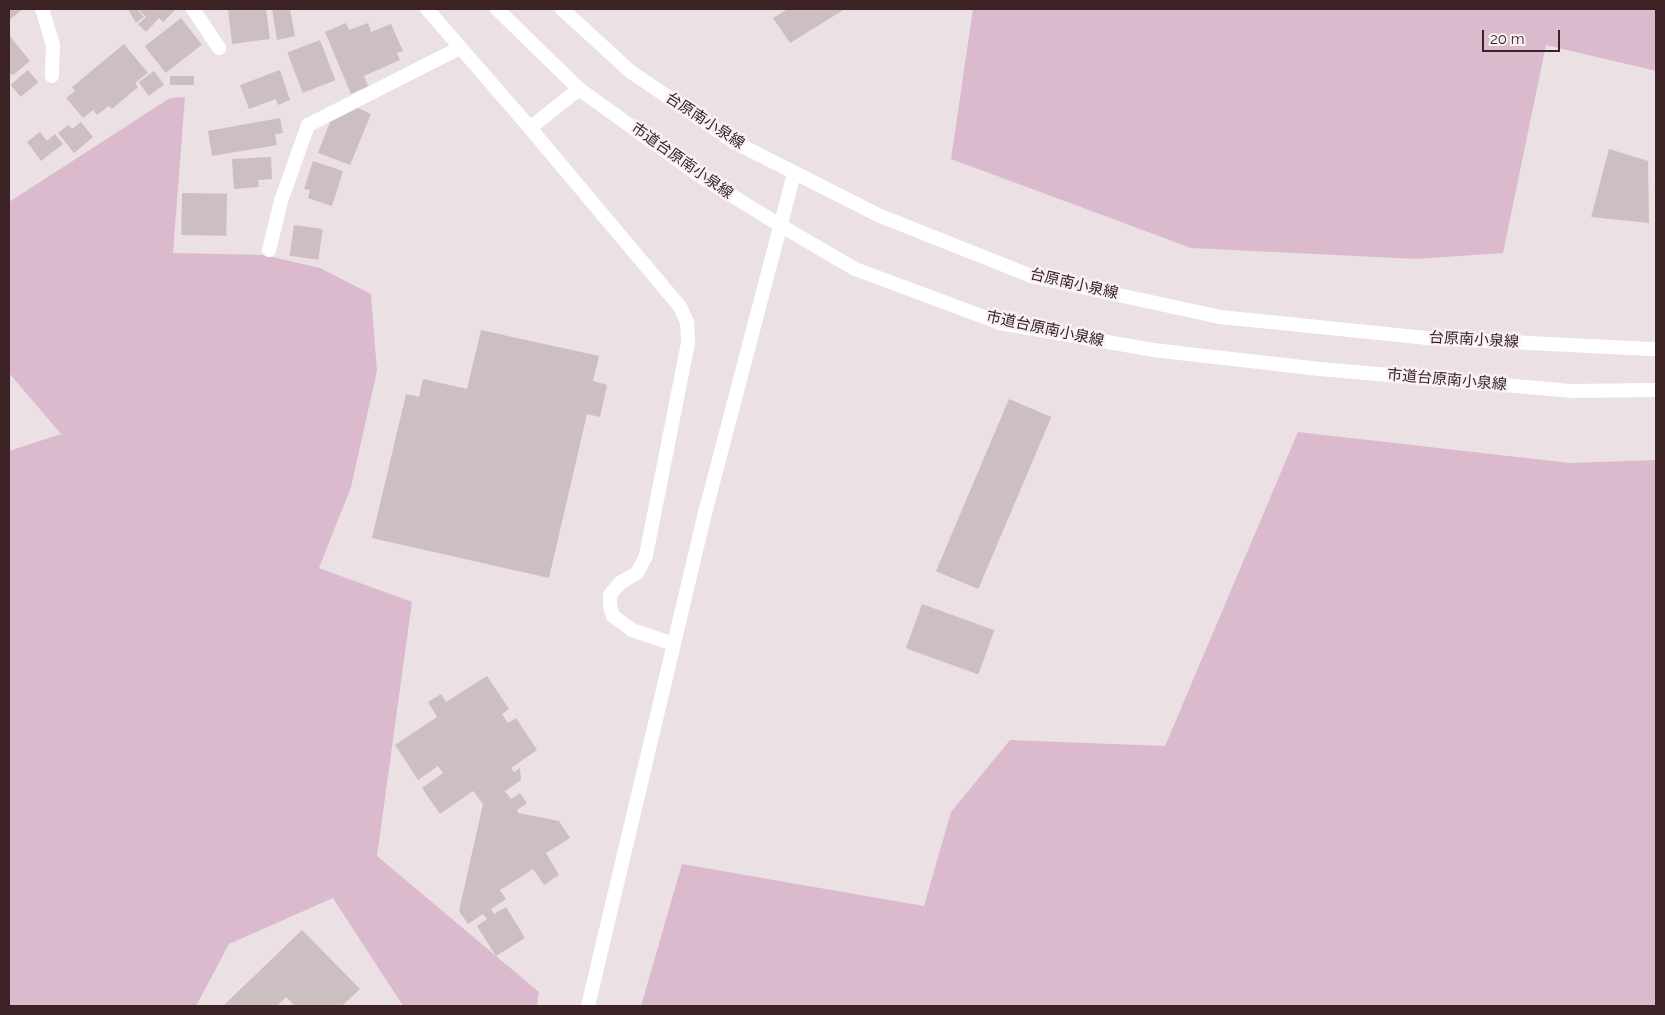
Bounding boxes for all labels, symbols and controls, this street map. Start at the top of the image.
scale bar [1485,20,1562,52]
text: 20 m [1490,30,1525,48]
street label: 台原南小泉線 [662,89,748,153]
street label: 市道台原南小泉線 [628,119,736,203]
street label: 台原南小泉線 [1028,265,1120,303]
street label: 市道台原南小泉線 [984,308,1106,350]
street label: 台原南小泉線 [1429,329,1519,351]
street label: 市道台原南小泉線 [1386,366,1508,394]

